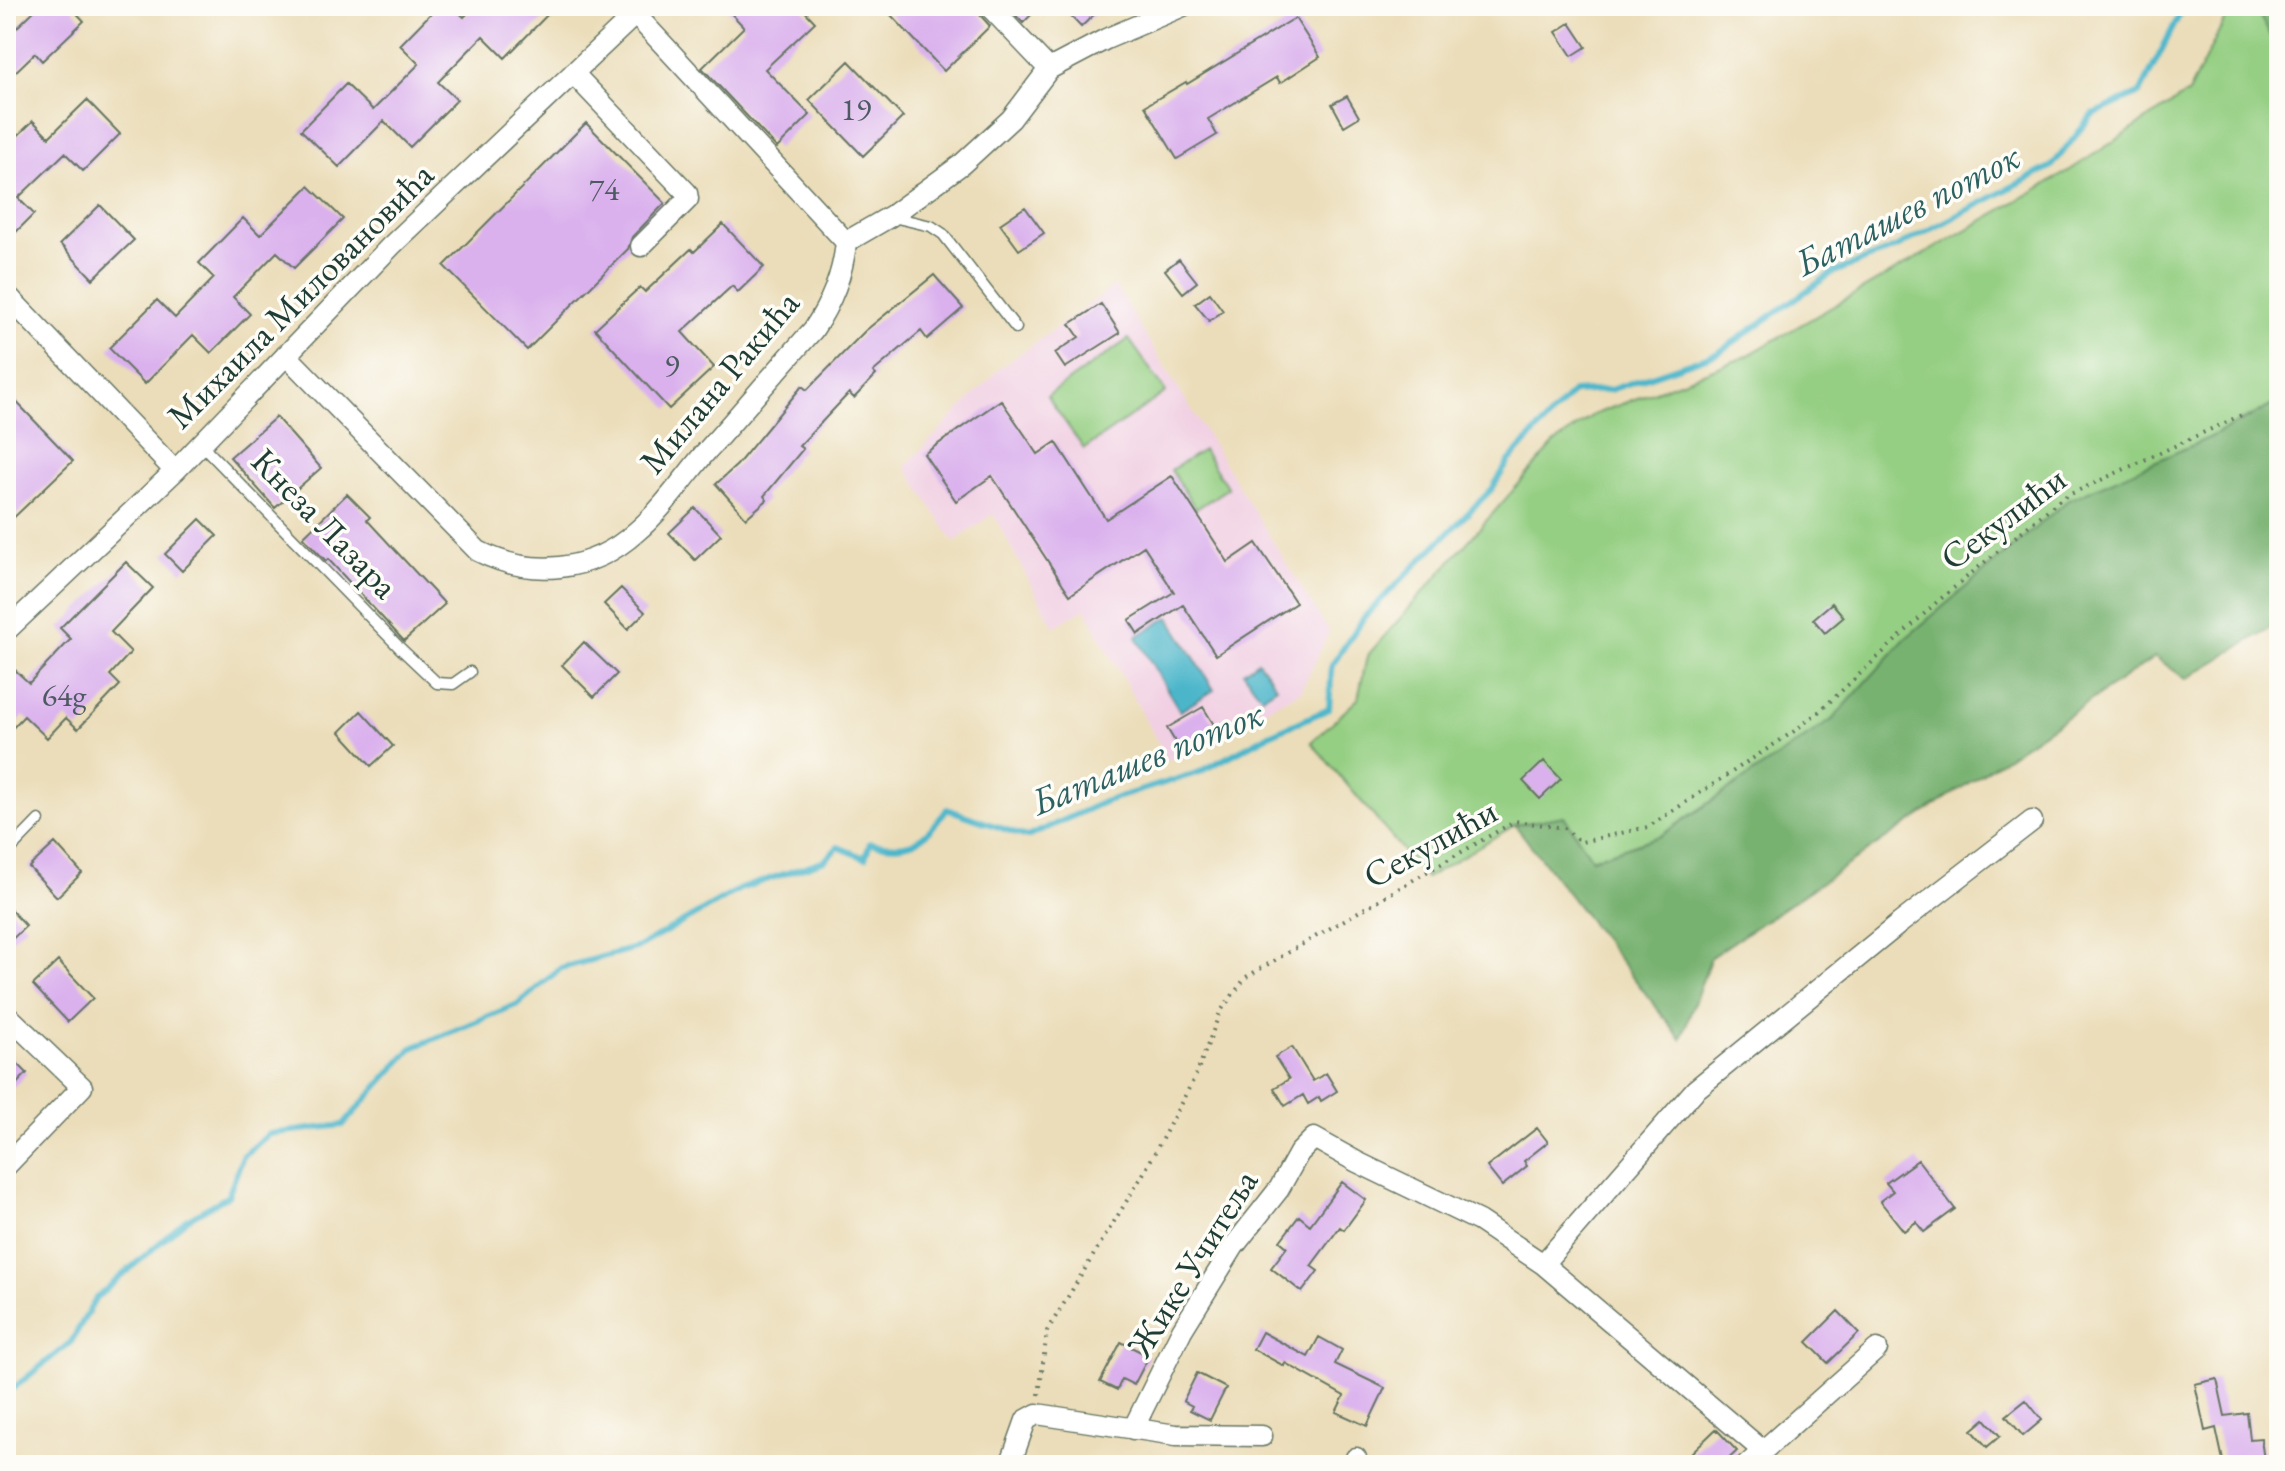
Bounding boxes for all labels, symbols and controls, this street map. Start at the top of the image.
house number: 19 [841,88,871,130]
water label: Баташев поток [1785,131,2029,287]
street label: Михаила Миловановића [157,151,444,438]
house number: 74 [589,168,620,210]
street label: Милана Ракића [629,280,810,483]
house number: 9 [664,344,680,386]
street label: Кнеза Лазара [241,438,409,609]
street label: Секулићи [1931,455,2075,581]
house number: 64g [42,674,87,716]
water label: Баташев поток [1023,688,1271,826]
street label: Секулићи [1355,787,1505,899]
street label: Жике Учитеља [1115,1160,1269,1366]

